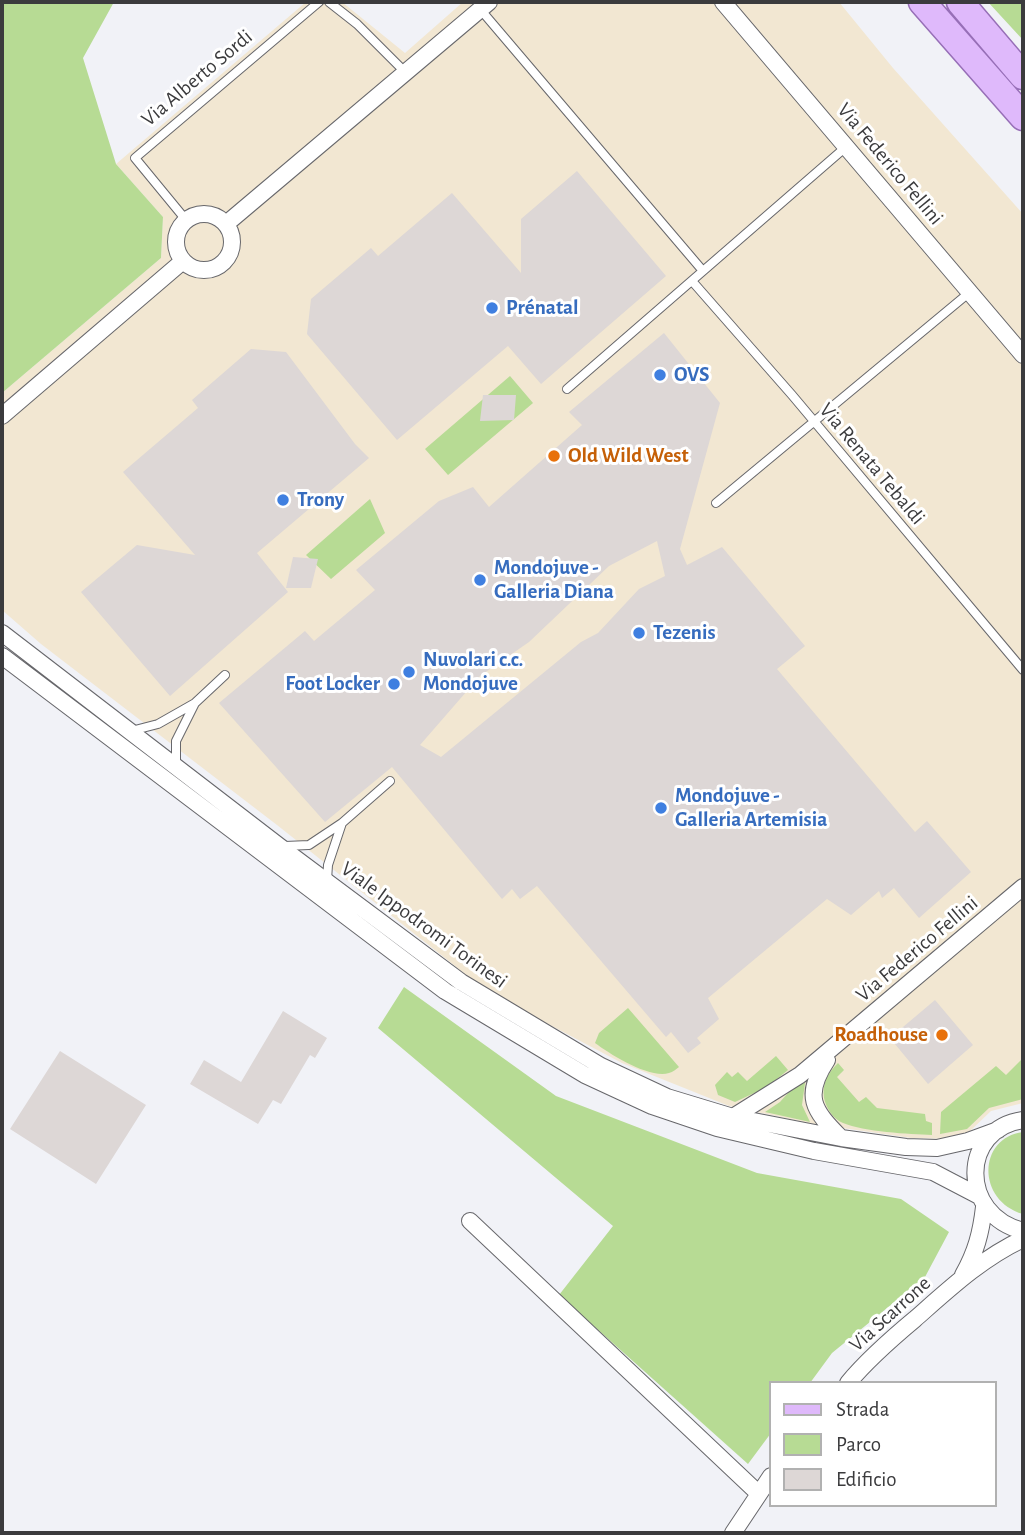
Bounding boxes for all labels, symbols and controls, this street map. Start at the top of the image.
street label: Via Alberto Sordi [136,24,258,132]
street label: Via Federico Fellini [832,98,948,230]
place label: Prénatal [506,295,579,321]
marker: Prénatal [484,300,500,316]
place label: OVS [674,362,710,388]
marker: OVS [652,367,668,383]
street label: Via Renata Tebaldi [814,398,930,530]
place label: Old Wild West [568,443,688,469]
marker: Old Wild West [546,448,562,464]
place label: Trony [297,487,344,513]
marker: Trony [275,492,291,508]
place label: Mondojuve - Galleria Diana [494,555,614,605]
marker: Mondojuve - Galleria Diana [472,572,488,588]
place label: Tezenis [653,620,715,646]
marker: Tezenis [631,625,647,641]
place label: Nuvolari c.c. Mondojuve [423,647,523,697]
marker: Nuvolari c.c. Mondojuve [401,664,417,680]
place label: Foot Locker [285,671,380,697]
marker: Foot Locker [386,676,402,692]
place label: Mondojuve - Galleria Artemisia [675,783,827,833]
marker: Mondojuve - Galleria Artemisia [653,800,669,816]
street label: Viale Ippodromi Torinesi [336,856,512,994]
street label: Via Federico Fellini [851,891,983,1007]
place label: Roadhouse [834,1022,928,1048]
marker: Roadhouse [934,1027,950,1043]
street label: Via Scarrone [844,1271,936,1357]
legend [769,1381,997,1507]
text: Strada [836,1399,889,1420]
text: Parco [836,1434,881,1455]
text: Edificio [836,1469,897,1490]

